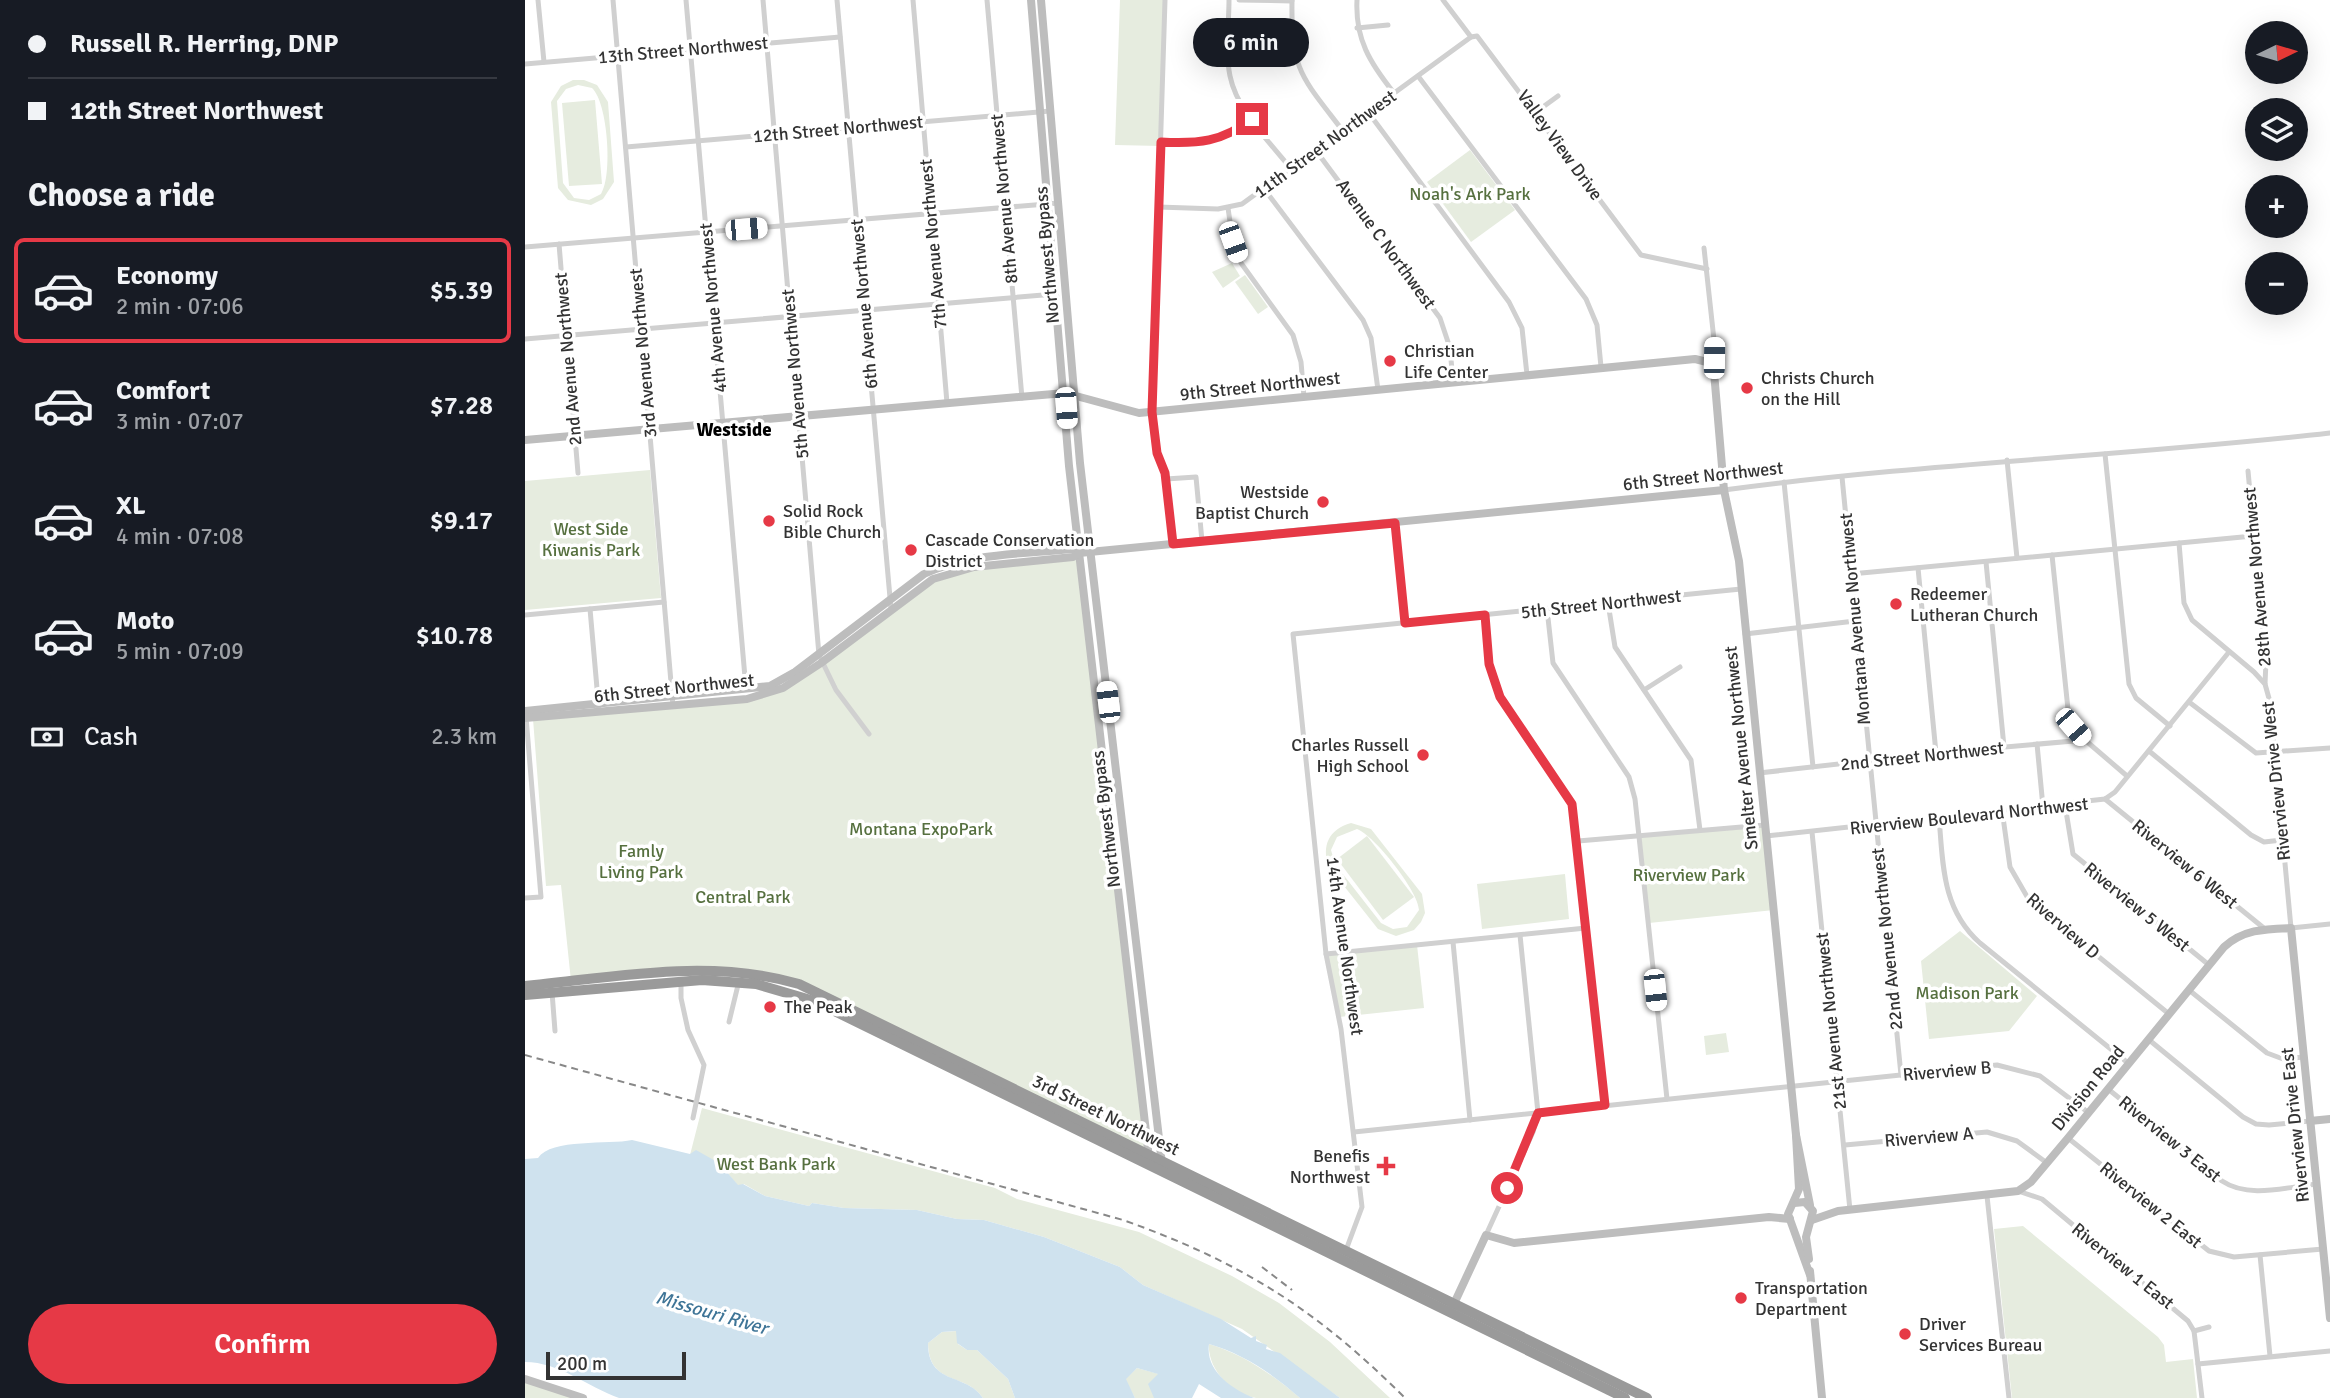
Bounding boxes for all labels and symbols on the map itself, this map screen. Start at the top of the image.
callout: 6 min [1194,18,1310,66]
north arrow [2245,21,2308,84]
street label: 13th Street Northwest [597,32,769,68]
street label: 11th Street Northwest [1249,85,1401,203]
street label: Valley View Drive [1512,85,1608,205]
route end [1236,103,1268,135]
street label: 12th Street Northwest [752,111,924,147]
street label: 8th Avenue Northwest [986,113,1022,285]
street label: 7th Avenue Northwest [915,158,951,330]
street label: Avenue C Northwest [1331,175,1441,313]
park label: Noah's Ark Park [1409,183,1531,205]
street label: Northwest Bypass [1030,185,1064,325]
car [725,217,768,241]
street label: 6th Avenue Northwest [846,218,882,390]
car [1216,219,1251,265]
street label: 4th Avenue Northwest [695,222,731,394]
street label: 3rd Avenue Northwest [625,267,661,439]
street label: 2nd Avenue Northwest [549,272,587,446]
street label: 5th Avenue Northwest [777,288,813,460]
car [1704,337,1725,379]
place label: Christian Life Center [1404,340,1488,383]
marker: Christian Life Center [1382,353,1398,369]
street label: 9th Street Northwest [1179,367,1341,405]
place label: Christs Church on the Hill [1761,367,1875,410]
marker: Christs Church on the Hill [1739,380,1755,396]
car [1055,386,1078,430]
district label: Westside [696,418,772,442]
street label: 6th Street Northwest [1622,457,1784,495]
place label: Westside Baptist Church [1195,481,1309,524]
street label: 28th Avenue Northwest [2238,486,2276,668]
marker: Westside Baptist Church [1315,494,1331,510]
place label: Solid Rock Bible Church [783,500,881,543]
street label: Montana Avenue Northwest [1835,512,1875,726]
marker: Solid Rock Bible Church [761,513,777,529]
park label: West Side Kiwanis Park [542,518,640,561]
place label: Cascade Conservation District [925,529,1094,572]
marker: Cascade Conservation District [903,542,919,558]
place label: Redeemer Lutheran Church [1910,583,2038,626]
street label: 5th Street Northwest [1520,585,1682,623]
marker: Redeemer Lutheran Church [1888,596,1904,612]
street label: Smelter Avenue Northwest [1719,645,1763,851]
street label: 6th Street Northwest [593,669,755,707]
car [1096,680,1121,724]
street label: Riverview Drive West [2257,700,2295,862]
car [2052,704,2095,750]
place label: Charles Russell High School [1291,734,1409,777]
street label: 2nd Street Northwest [1839,736,2005,776]
marker: Charles Russell High School [1415,747,1431,763]
street label: Northwest Bypass [1087,749,1125,889]
street label: Riverview Boulevard Northwest [1849,793,2089,839]
street label: Riverview 6 West [2128,815,2242,913]
park label: Montana ExpoPark [849,818,993,840]
park label: Famly Living Park [599,840,683,883]
street label: 22nd Avenue Northwest [1866,847,1908,1031]
street label: 14th Avenue Northwest [1322,855,1368,1037]
street label: Riverview 5 West [2080,858,2194,956]
park label: Riverview Park [1633,864,1745,886]
park label: Central Park [695,886,791,908]
street label: Riverview D [2022,888,2104,964]
street label: 21st Avenue Northwest [1811,931,1851,1111]
car [1643,968,1668,1012]
park label: Madison Park [1915,982,2019,1004]
place label: The Peak [784,996,853,1018]
marker: The Peak [762,999,778,1015]
street label: Division Road [2047,1041,2129,1135]
street label: Riverview Drive East [2276,1046,2314,1204]
street label: Riverview B [1902,1056,1992,1086]
street label: 3rd Street Northwest [1029,1070,1183,1160]
street label: Riverview 3 East [2114,1091,2226,1187]
street label: Riverview A [1884,1122,1974,1152]
place label: Benefis Northwest [1290,1145,1370,1188]
park label: West Bank Park [716,1153,836,1175]
marker: Benefis Northwest [1376,1156,1396,1176]
street label: Riverview 2 East [2095,1157,2207,1253]
route start [1491,1172,1523,1204]
street label: Riverview 1 East [2067,1218,2179,1314]
place label: Transportation Department [1755,1277,1868,1320]
water label: Missouri River [653,1286,773,1341]
marker: Transportation Department [1733,1290,1749,1306]
place label: Driver Services Bureau [1919,1313,2042,1356]
marker: Driver Services Bureau [1897,1326,1913,1342]
scale bar [546,1349,686,1381]

